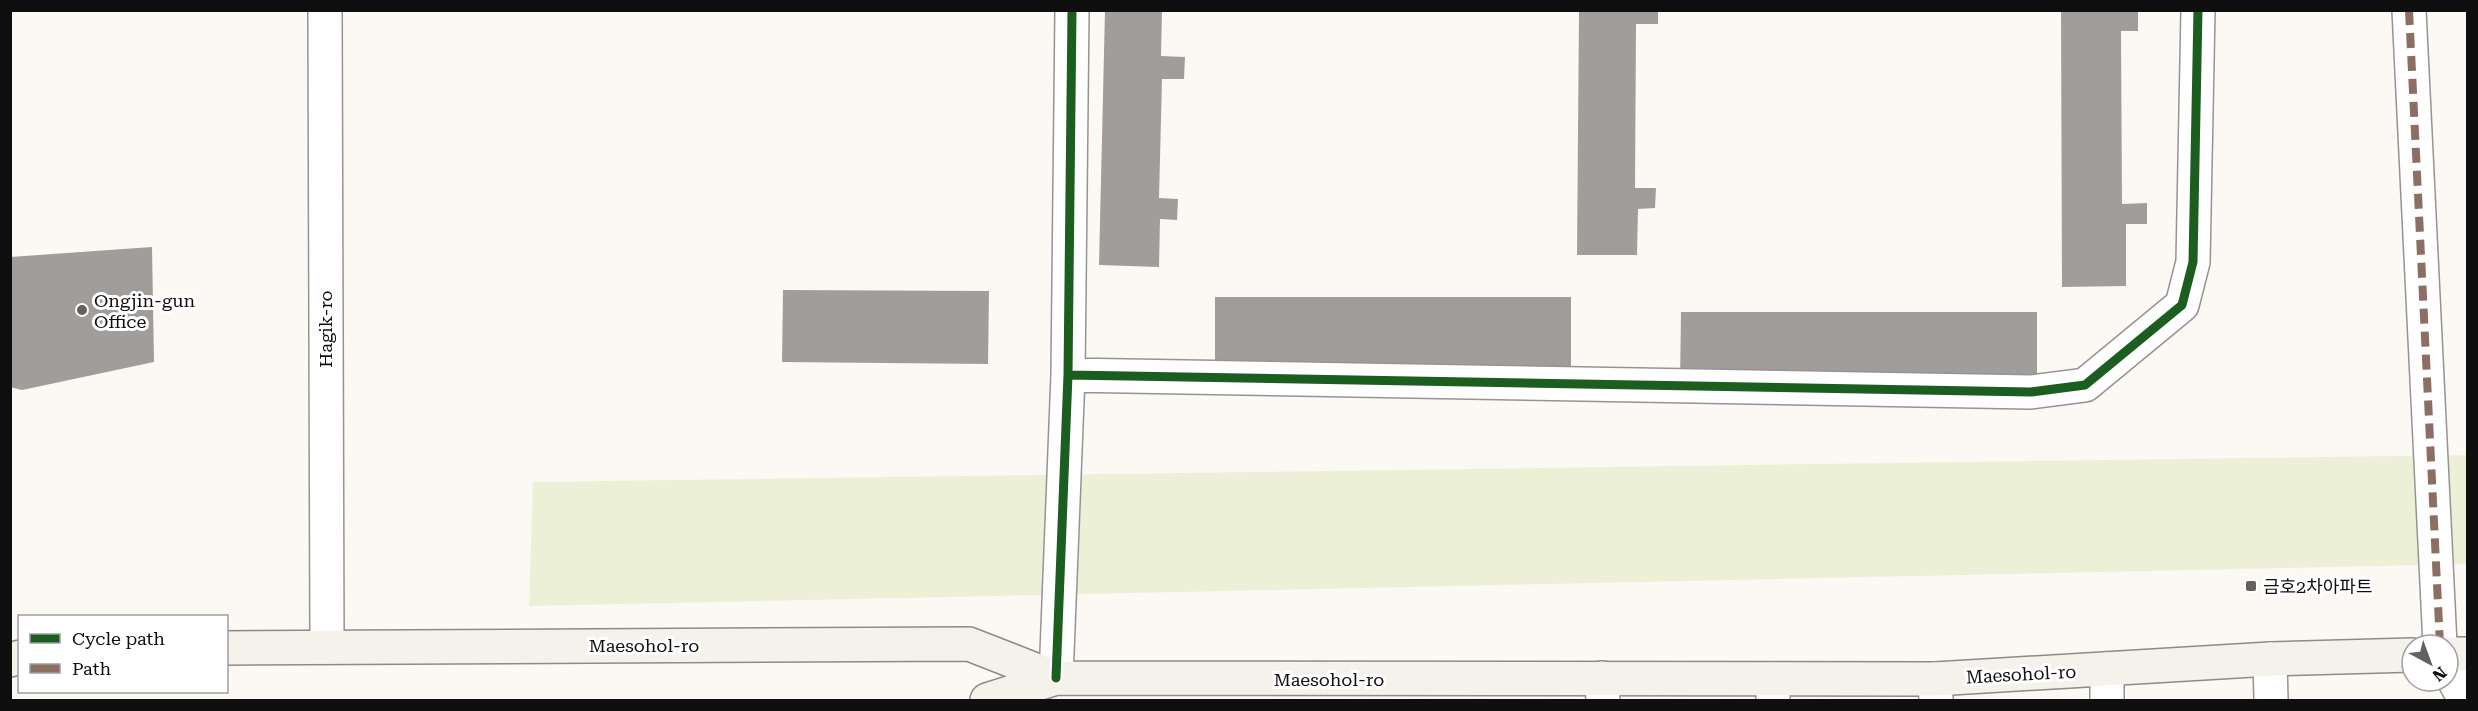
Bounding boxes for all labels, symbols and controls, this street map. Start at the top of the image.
place label: Ongjin-gun Office [94,290,195,332]
street label: Hagik-ro [315,290,336,368]
marker: Ongjin-gun Office [75,303,89,317]
place label: 금호2차아파트 [2263,576,2372,597]
marker: 금호2차아파트 [2244,579,2258,593]
legend [18,615,228,693]
text: Cycle path [72,628,165,649]
north arrow [2400,633,2460,693]
street label: Maesohol-ro [589,635,699,656]
text: Path [72,658,111,679]
street label: Maesohol-ro [1965,661,2077,687]
text: N [2429,663,2450,685]
street label: Maesohol-ro [1274,669,1384,690]

